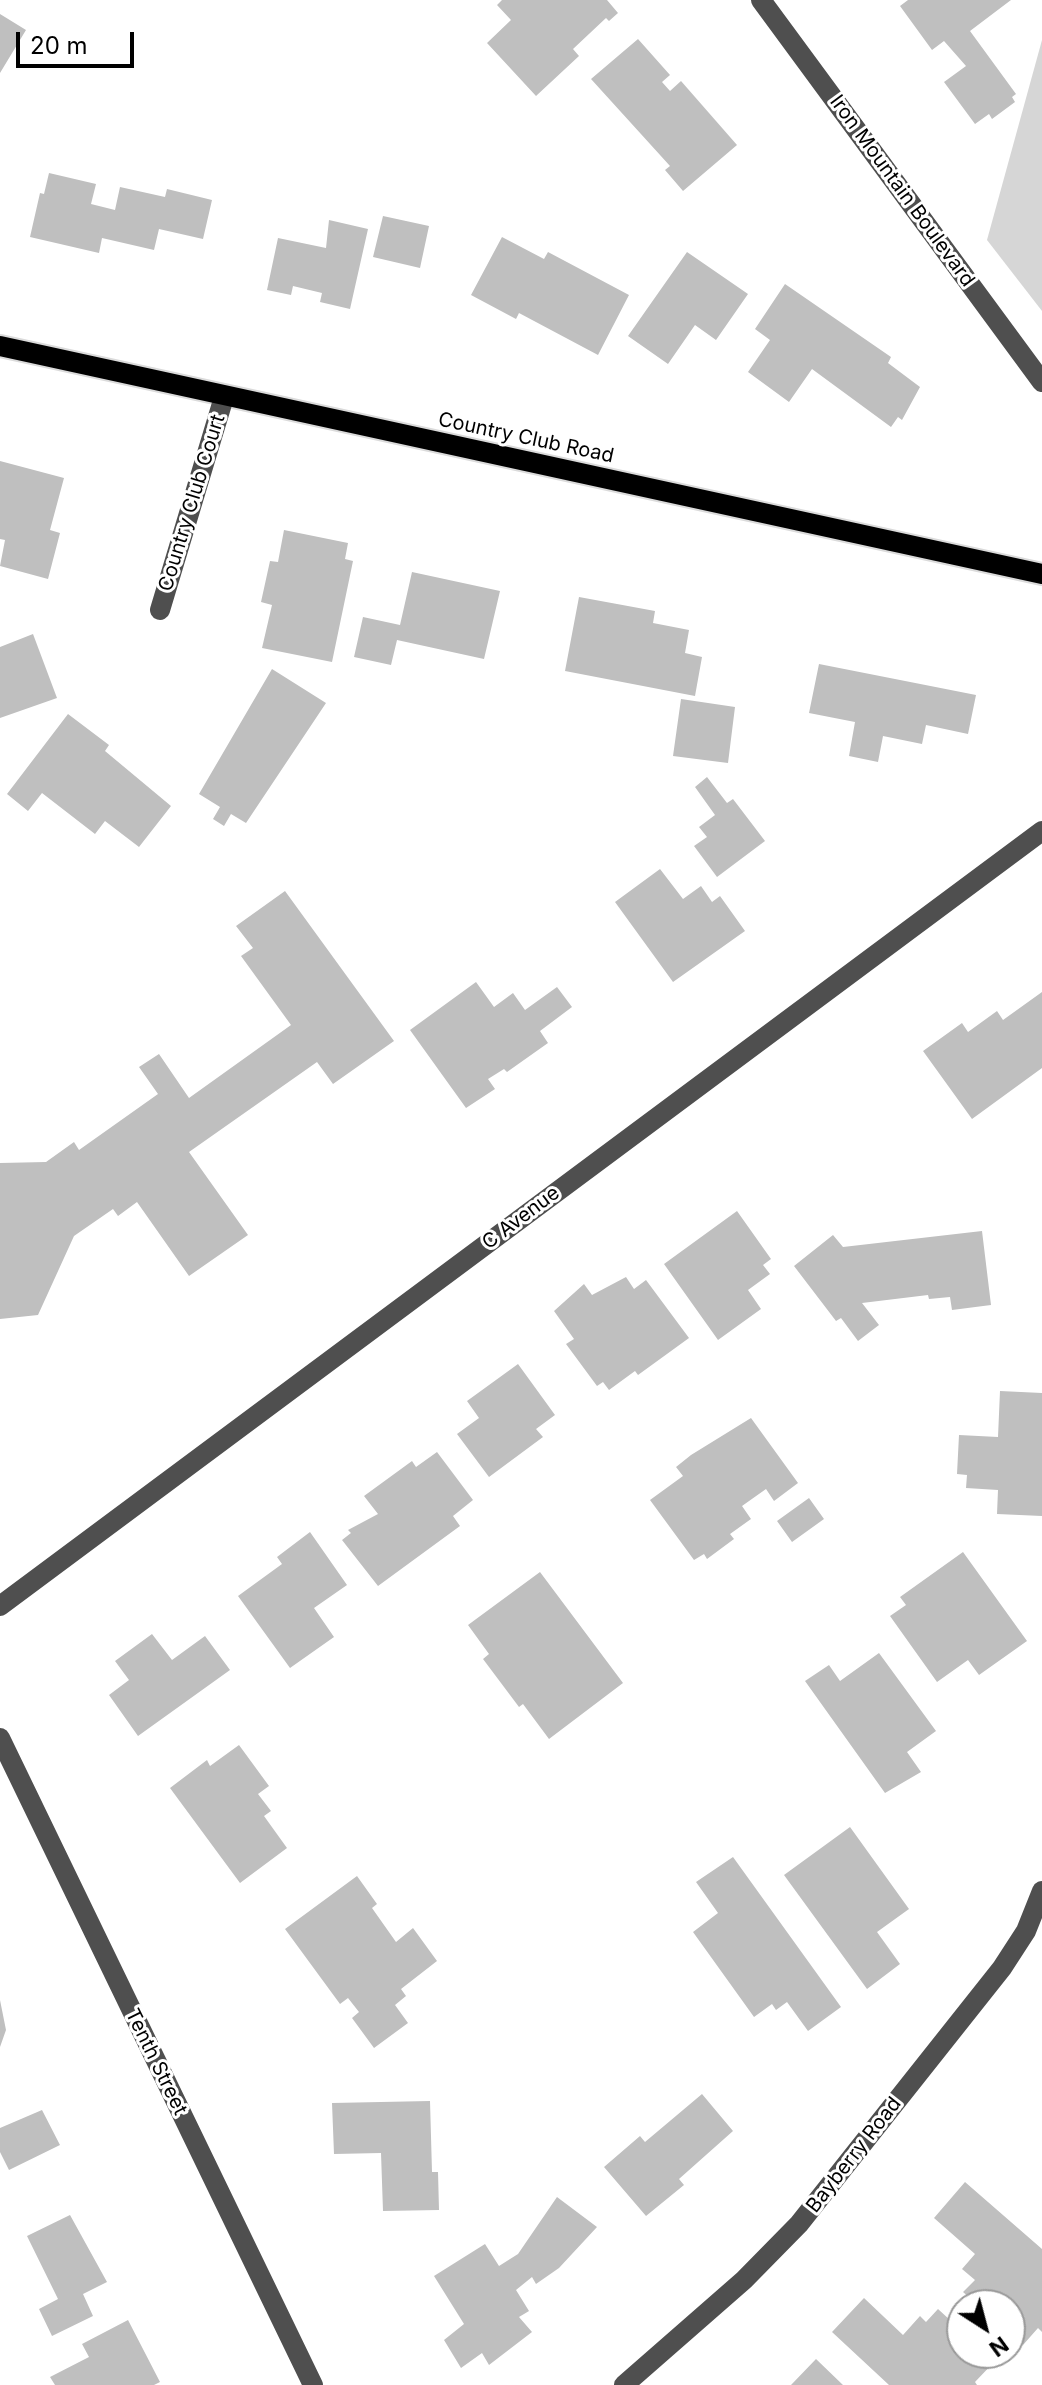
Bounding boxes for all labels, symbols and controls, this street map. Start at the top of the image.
scale bar [20,16,138,66]
text: 20 m [30,31,88,60]
street label: Iron Mountain Boulevard [824,91,980,291]
street label: Country Club Road [436,408,616,468]
street label: Country Club Court [154,412,230,594]
street label: C Avenue [478,1181,564,1255]
street label: Tenth Street [120,2005,192,2119]
street label: Bayberry Road [801,2092,907,2218]
north arrow [946,2289,1026,2369]
text: N [985,2331,1013,2362]

